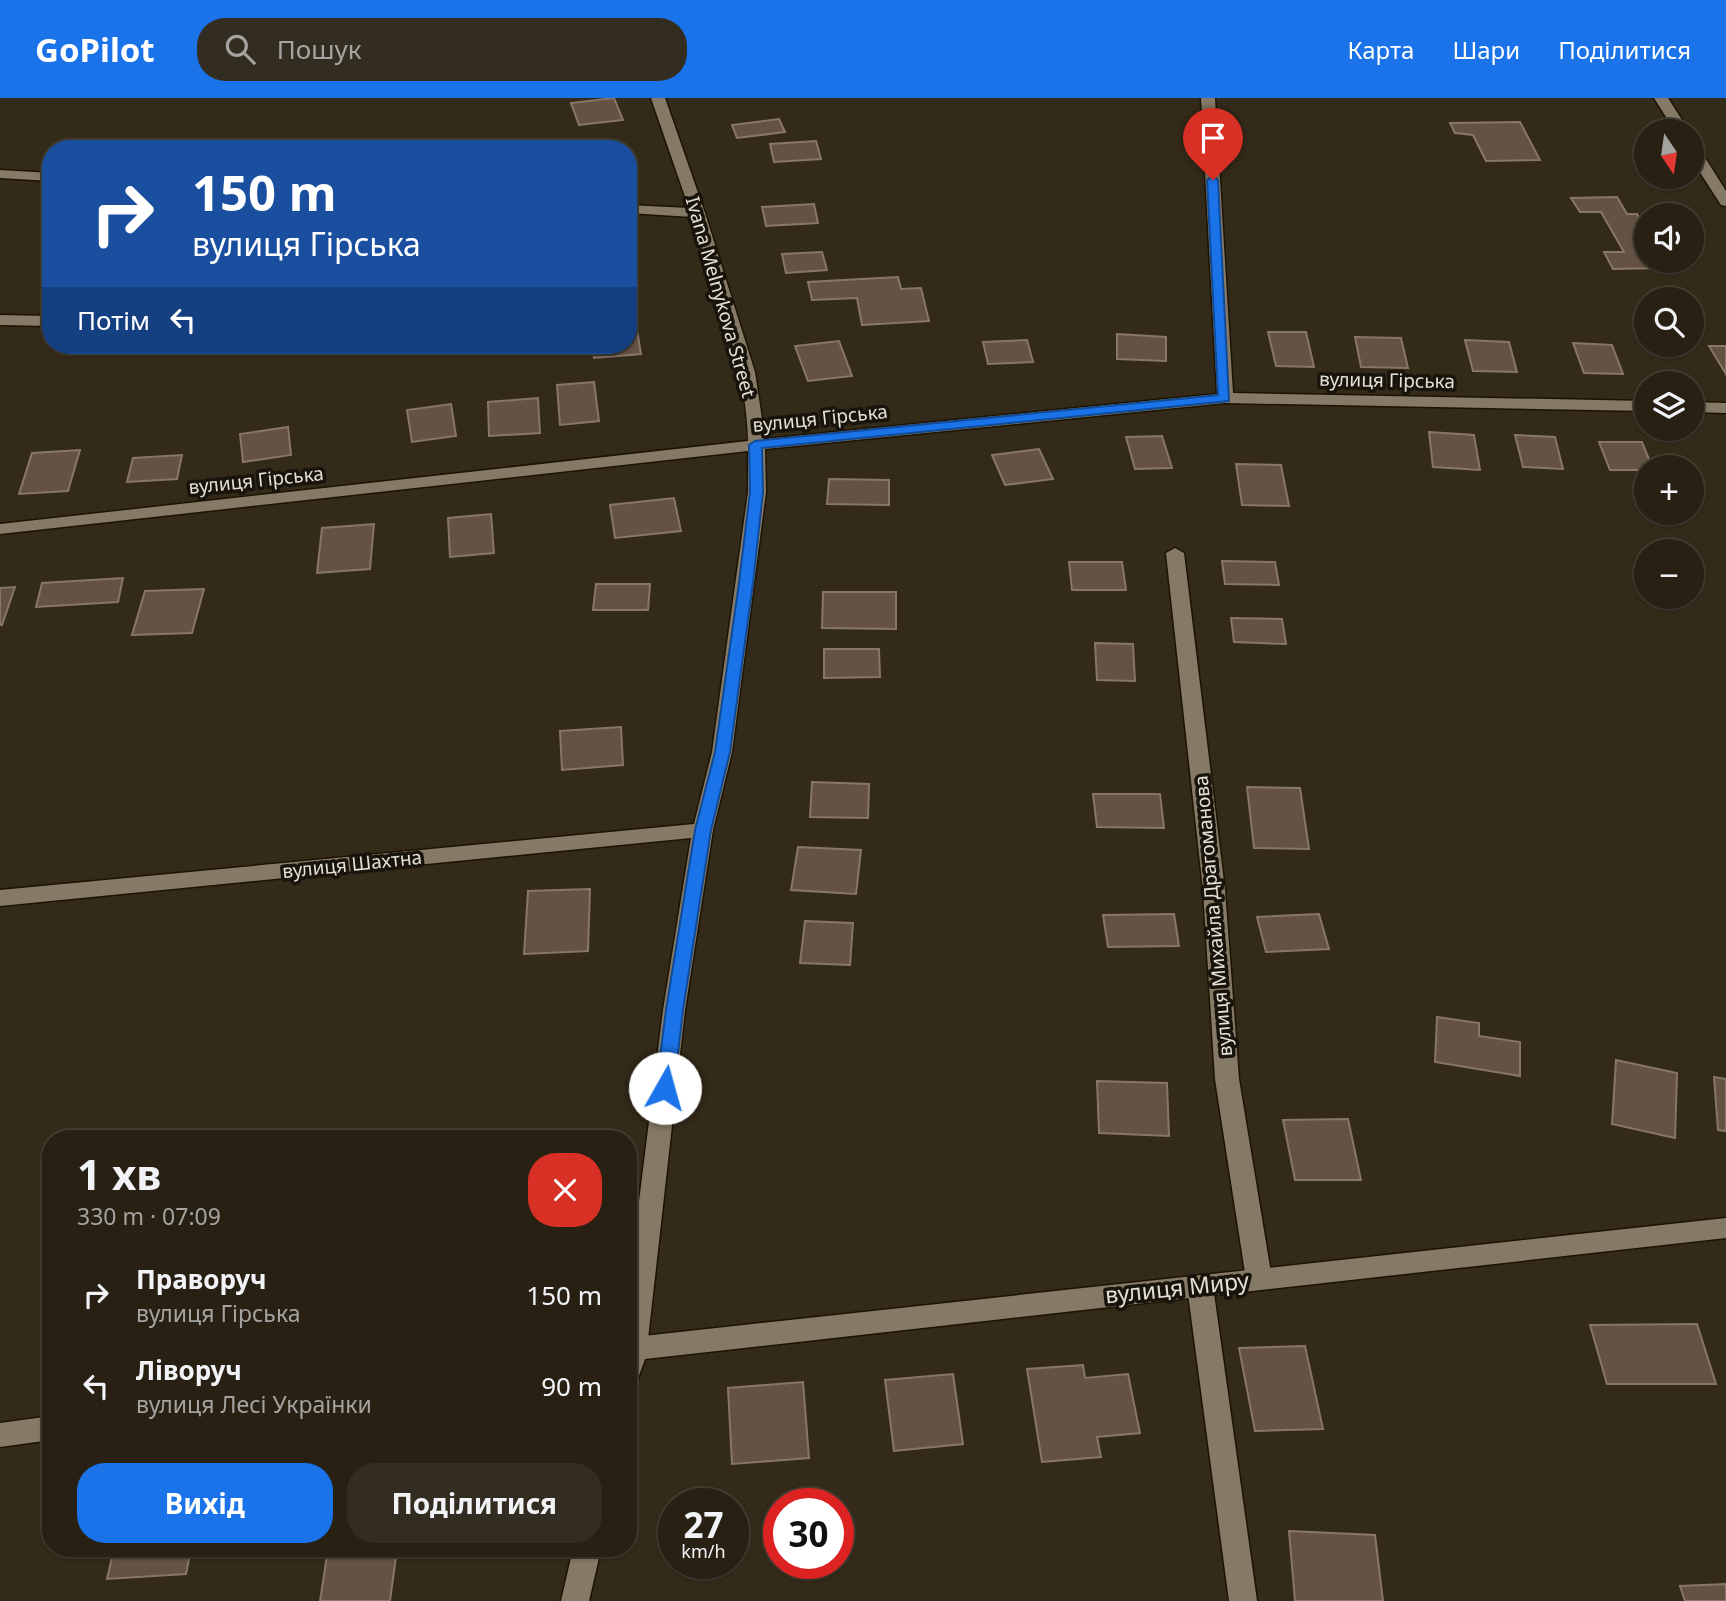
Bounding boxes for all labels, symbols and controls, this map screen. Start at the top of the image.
search box [197,18,687,81]
text: GoPilot [35,27,155,72]
icon: search [221,30,259,68]
text: Пошук [277,31,361,67]
text: Карта [1347,33,1414,66]
text: Шари [1452,33,1520,66]
text: Поділитися [1558,33,1691,66]
pin [1183,108,1243,180]
icon: arrive [1194,119,1232,157]
north arrow [1634,119,1704,189]
map controls [1634,119,1704,609]
text: 150 m [192,159,337,225]
icon: right [77,168,168,259]
street label: Ivana Melnykova Street [680,193,762,401]
button: sound [1634,203,1704,273]
text: вулиця Гірська [192,222,421,265]
button: search [1634,287,1704,357]
icon: left [164,301,202,339]
text: Потім [77,302,150,338]
street label: вулиця Гірська [1319,366,1455,394]
button: layers [1634,371,1704,441]
street label: вулиця Гірська [751,398,889,438]
button: + [1634,455,1704,525]
street label: вулиця Гірська [187,460,325,500]
button: − [1634,539,1704,609]
street label: вулиця Михайла Драгоманова [1188,774,1238,1058]
street label: вулиця Шахтна [281,844,423,884]
position arrow [628,1051,702,1125]
text: 1 хв [77,1145,161,1202]
button: close [528,1153,602,1227]
text: 330 m · 07:09 [77,1200,221,1232]
text: Праворуч [136,1261,267,1297]
street label: вулиця Миру [1103,1264,1251,1310]
icon: right [77,1276,115,1314]
text: 150 m [526,1277,602,1313]
text: вулиця Гірська [136,1297,300,1329]
text: Ліворуч [136,1352,242,1388]
icon: left [77,1367,115,1405]
text: 90 m [541,1368,602,1404]
text: вулиця Лесі Українки [136,1388,372,1420]
button: Вихід [77,1463,333,1543]
button: Поділитися [347,1463,602,1543]
speed limit sign: 30 [763,1488,854,1579]
text: 27 [683,1501,724,1548]
text: km/h [681,1539,726,1563]

